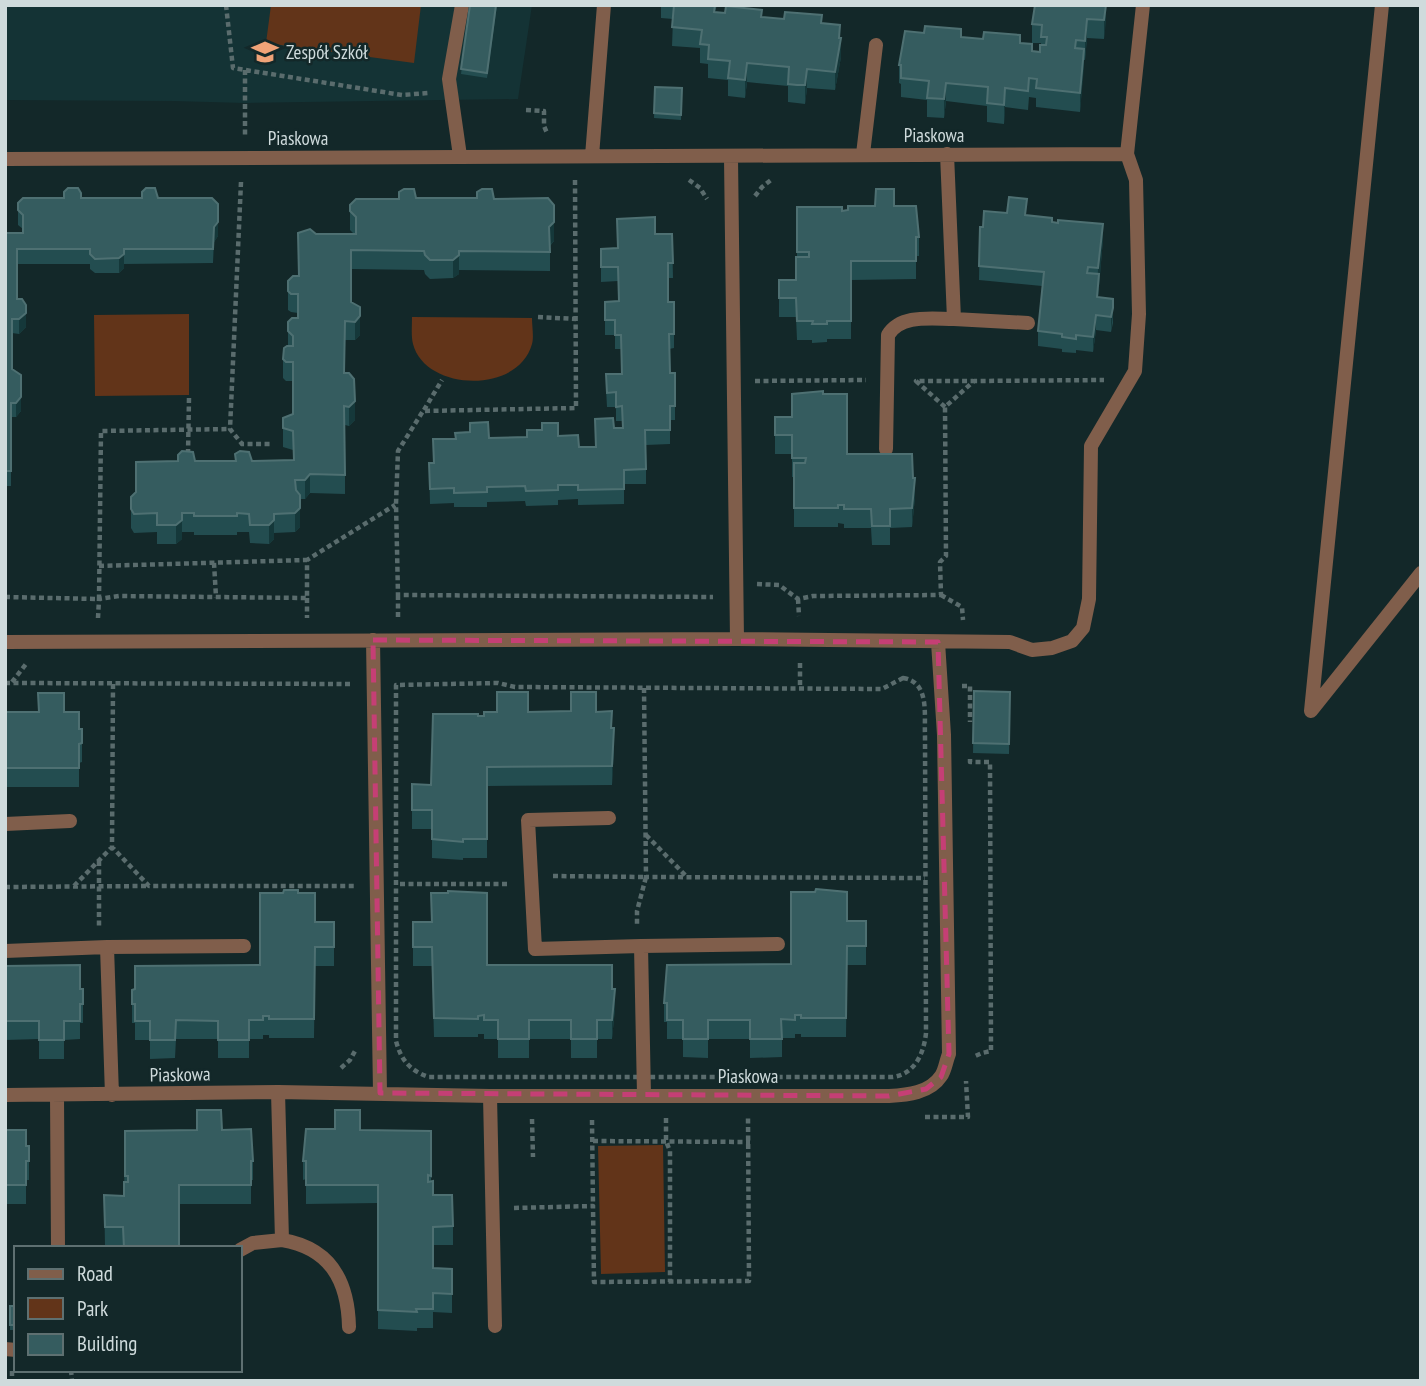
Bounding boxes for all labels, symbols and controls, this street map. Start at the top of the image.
school or university icon: Zespół Szkół [250,37,280,67]
place label: Zespół Szkół [286,40,368,64]
street label: Piaskowa [904,123,964,147]
street label: Piaskowa [268,126,328,150]
street label: Piaskowa [149,1061,211,1087]
street label: Piaskowa [718,1064,778,1088]
legend [14,1246,242,1372]
text: Road [77,1260,113,1287]
text: Park [77,1295,108,1322]
text: Building [77,1330,137,1357]

